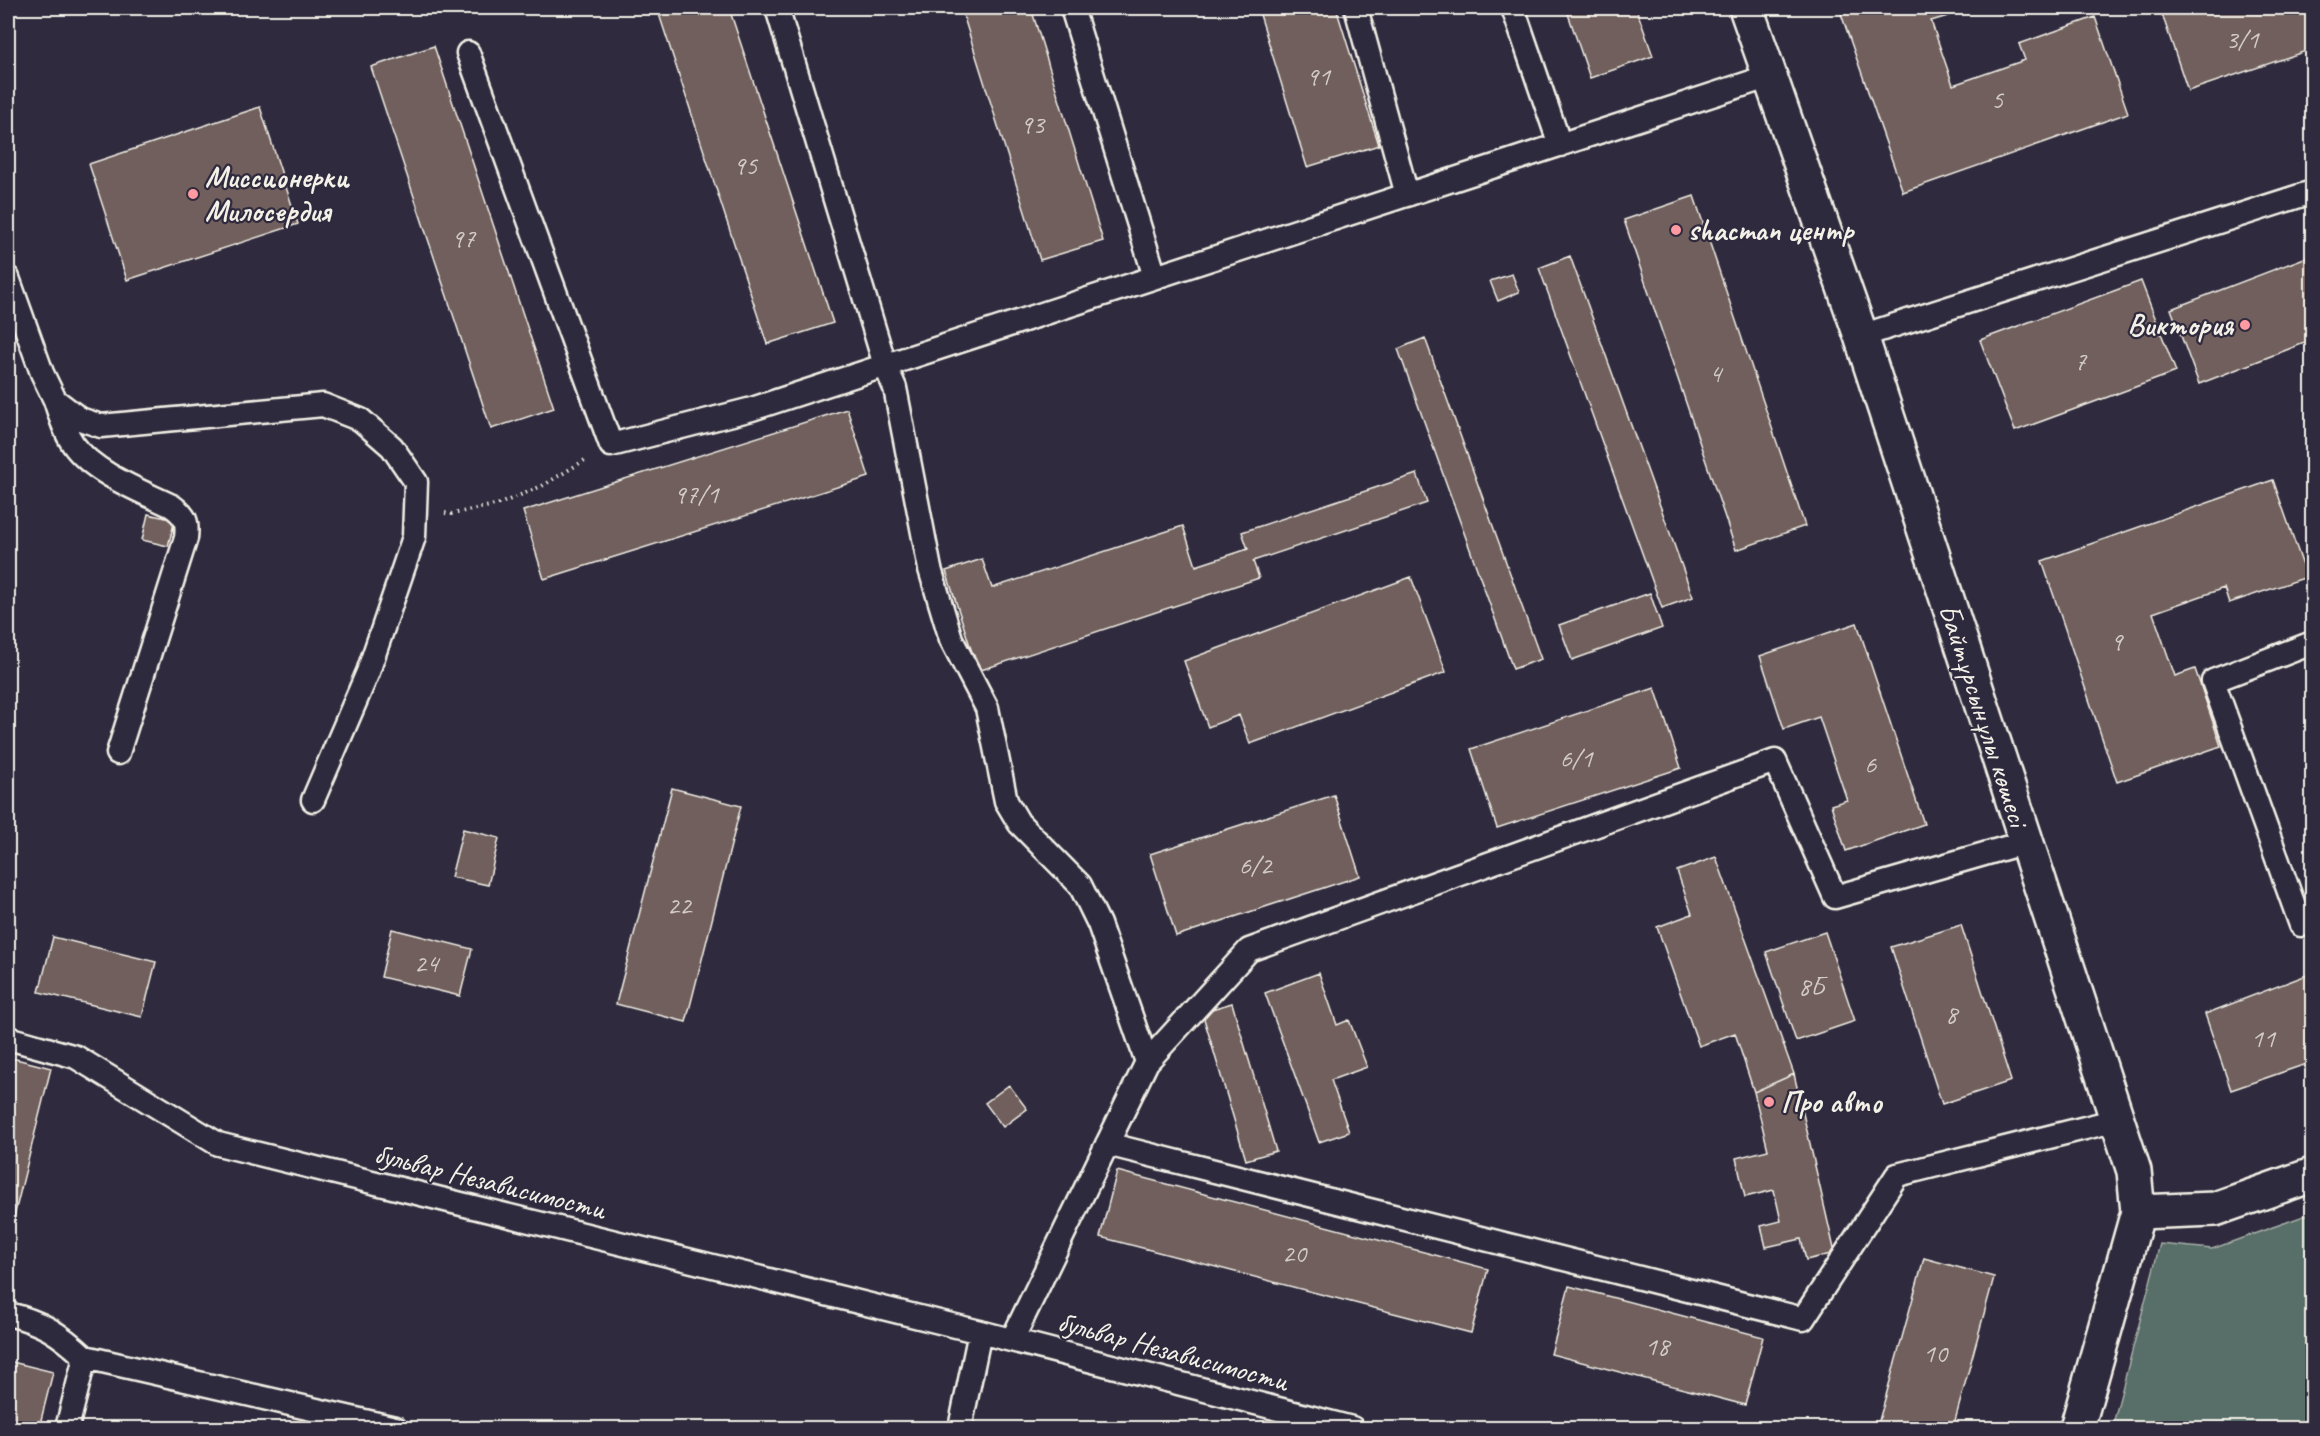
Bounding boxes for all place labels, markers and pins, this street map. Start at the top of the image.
place label: Миссионерки Милосердия [205,158,350,230]
marker: Миссионерки Милосердия [186,187,200,201]
place label: shacman центр [1688,211,1856,249]
marker: shacman центр [1669,223,1683,237]
place label: Виктория [2128,306,2235,344]
marker: Виктория [2238,318,2252,332]
place label: Про авто [1781,1083,1884,1121]
marker: Про авто [1762,1095,1776,1109]

